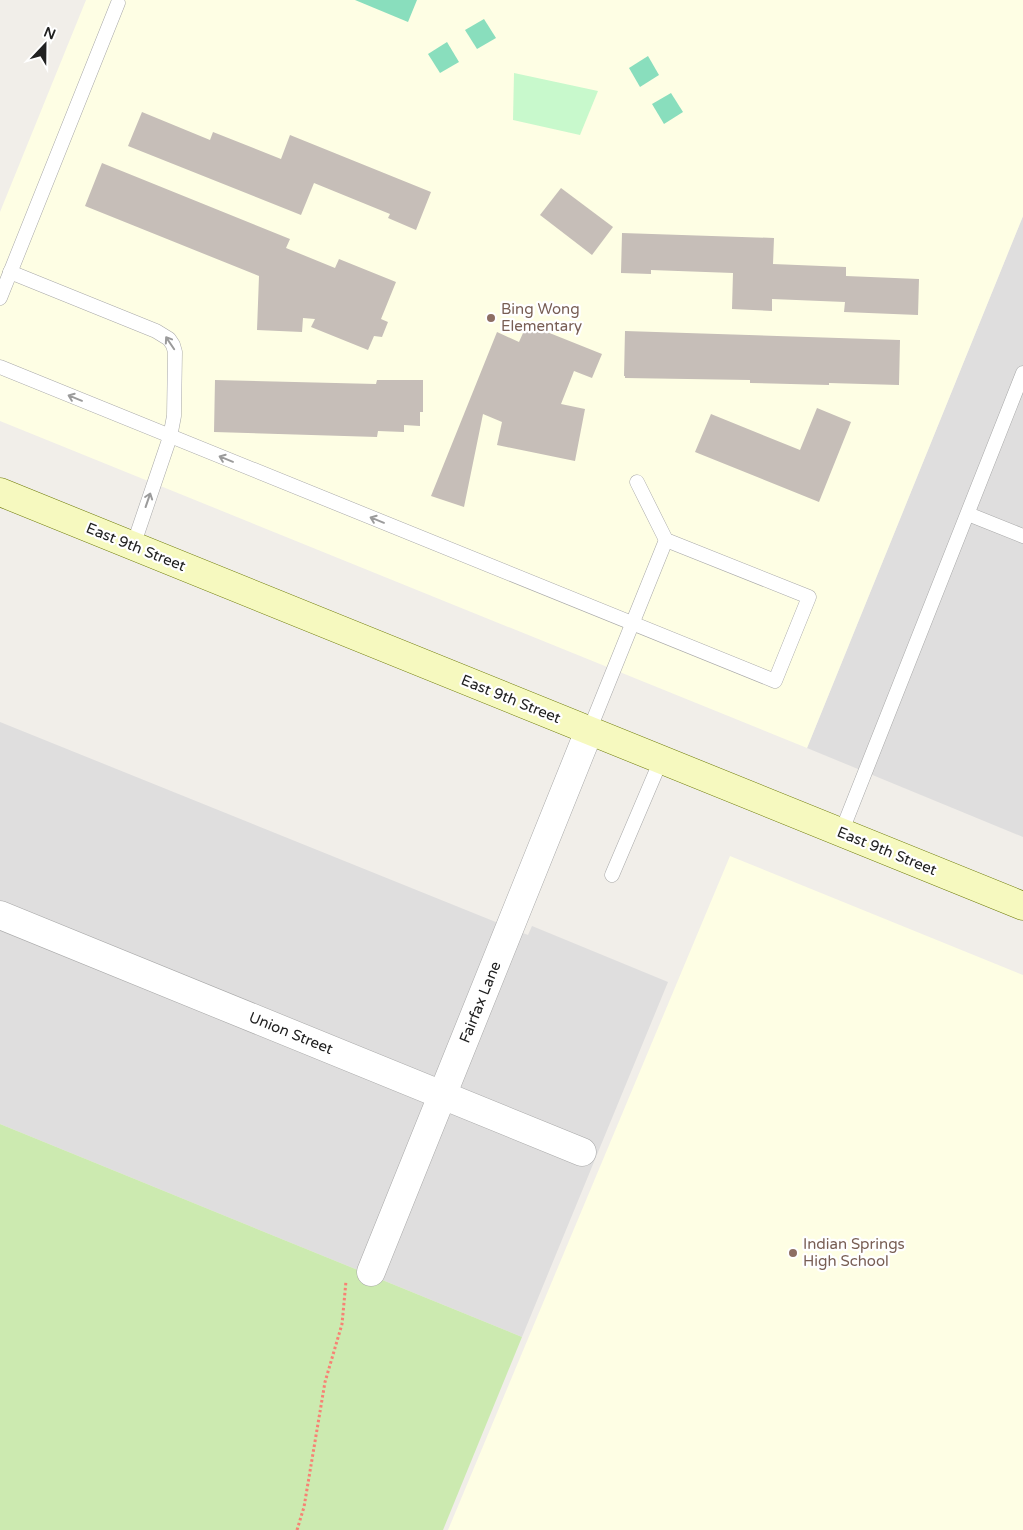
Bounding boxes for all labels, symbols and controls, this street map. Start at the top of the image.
north arrow [20,20,70,70]
text: N [41,23,58,43]
place label: Bing Wong Elementary [501,300,582,335]
marker: Bing Wong Elementary [485,312,497,324]
one-way arrow [165,336,175,350]
one-way arrow [68,393,84,402]
one-way arrow [219,454,234,464]
one-way arrow [144,493,153,508]
one-way arrow [370,514,385,524]
street label: East 9th Street [84,519,189,575]
street label: East 9th Street [459,671,564,727]
street label: East 9th Street [835,823,940,879]
street label: Fairfax Lane [455,959,505,1045]
street label: Union Street [246,1008,336,1058]
place label: Indian Springs High School [803,1235,905,1270]
marker: Indian Springs High School [787,1247,799,1259]

